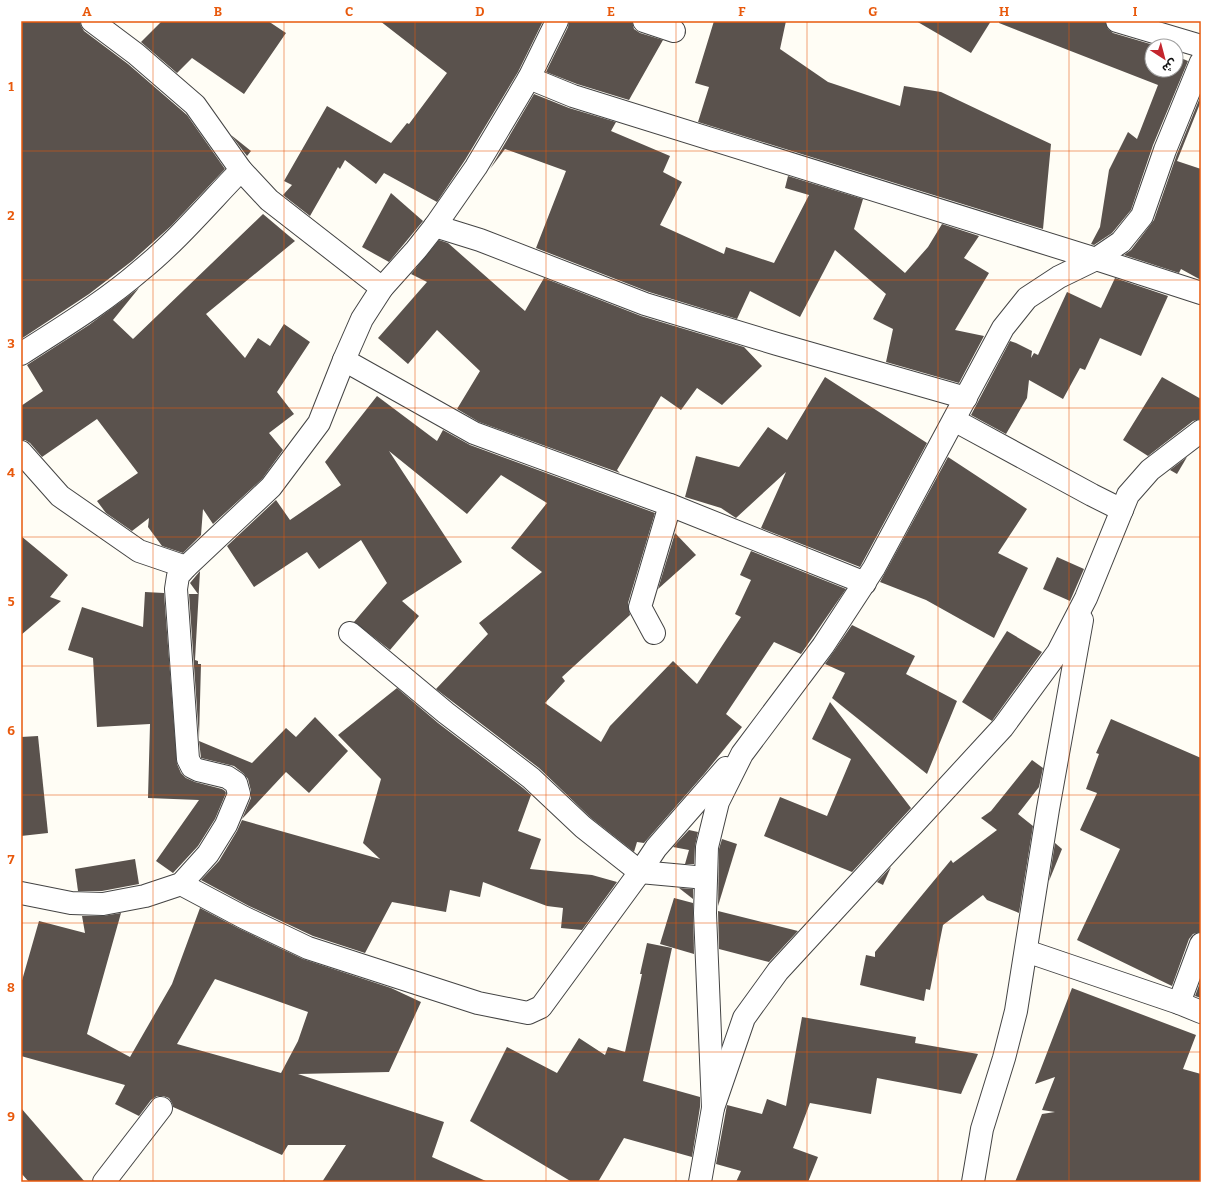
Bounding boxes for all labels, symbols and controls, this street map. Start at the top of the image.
text: A [82,4,92,19]
text: B [214,4,222,19]
text: C [345,4,353,19]
text: D [475,4,485,19]
text: E [607,4,615,19]
text: F [738,4,746,19]
text: G [868,4,878,19]
text: H [999,4,1009,19]
text: I [1133,4,1138,19]
north arrow [1144,38,1184,78]
text: ش [1160,56,1180,75]
text: 1 [8,79,14,94]
text: 2 [7,208,15,223]
text: 3 [7,336,15,351]
text: 4 [7,465,15,480]
text: 5 [7,594,15,609]
text: 6 [7,723,15,738]
text: 7 [8,852,15,867]
text: 8 [7,980,15,995]
text: 9 [7,1109,15,1124]

